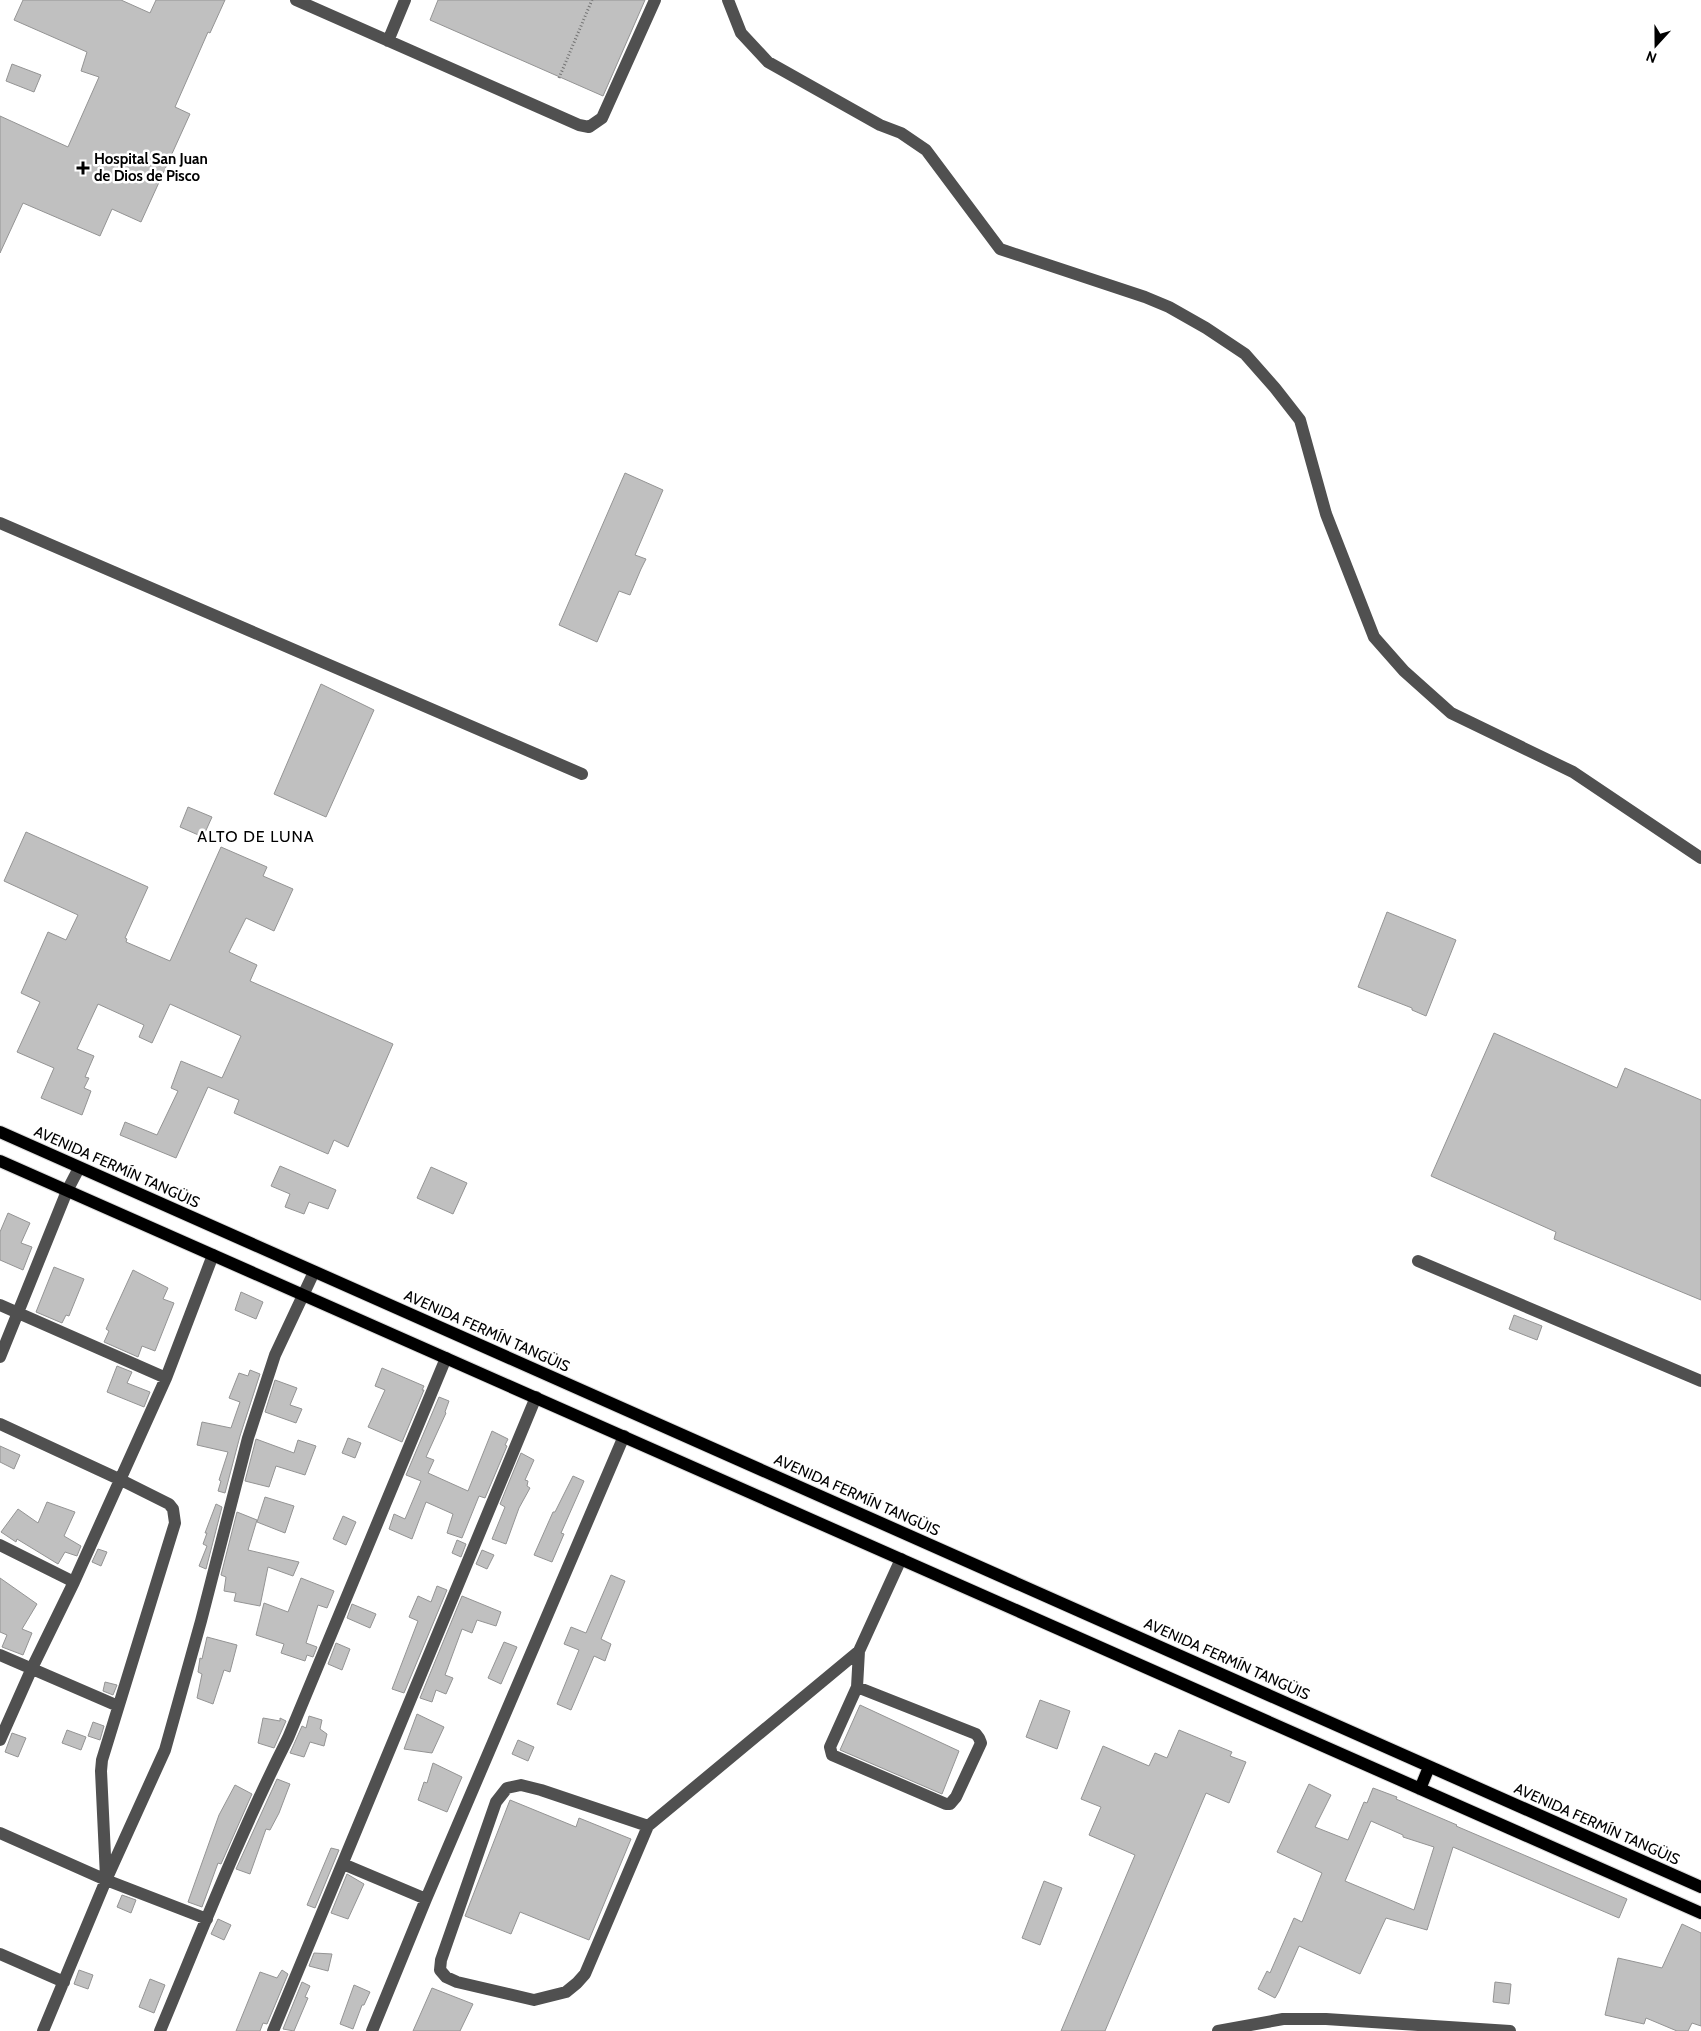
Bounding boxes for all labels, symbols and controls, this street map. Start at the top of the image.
north arrow [1631,20,1681,70]
text: N [1643,47,1659,67]
place label: Hospital San Juan de Dios de Pisco [94,150,208,185]
marker: Hospital San Juan de Dios de Pisco [76,161,90,175]
district label: ALTO DE LUNA [197,827,315,846]
street label: AVENIDA FERMÍN TANGÜIS [31,1121,203,1212]
street label: AVENIDA FERMÍN TANGÜIS [401,1285,573,1376]
street label: AVENIDA FERMÍN TANGÜIS [771,1449,943,1540]
street label: AVENIDA FERMÍN TANGÜIS [1141,1613,1313,1704]
street label: AVENIDA FERMÍN TANGÜIS [1511,1778,1683,1869]

